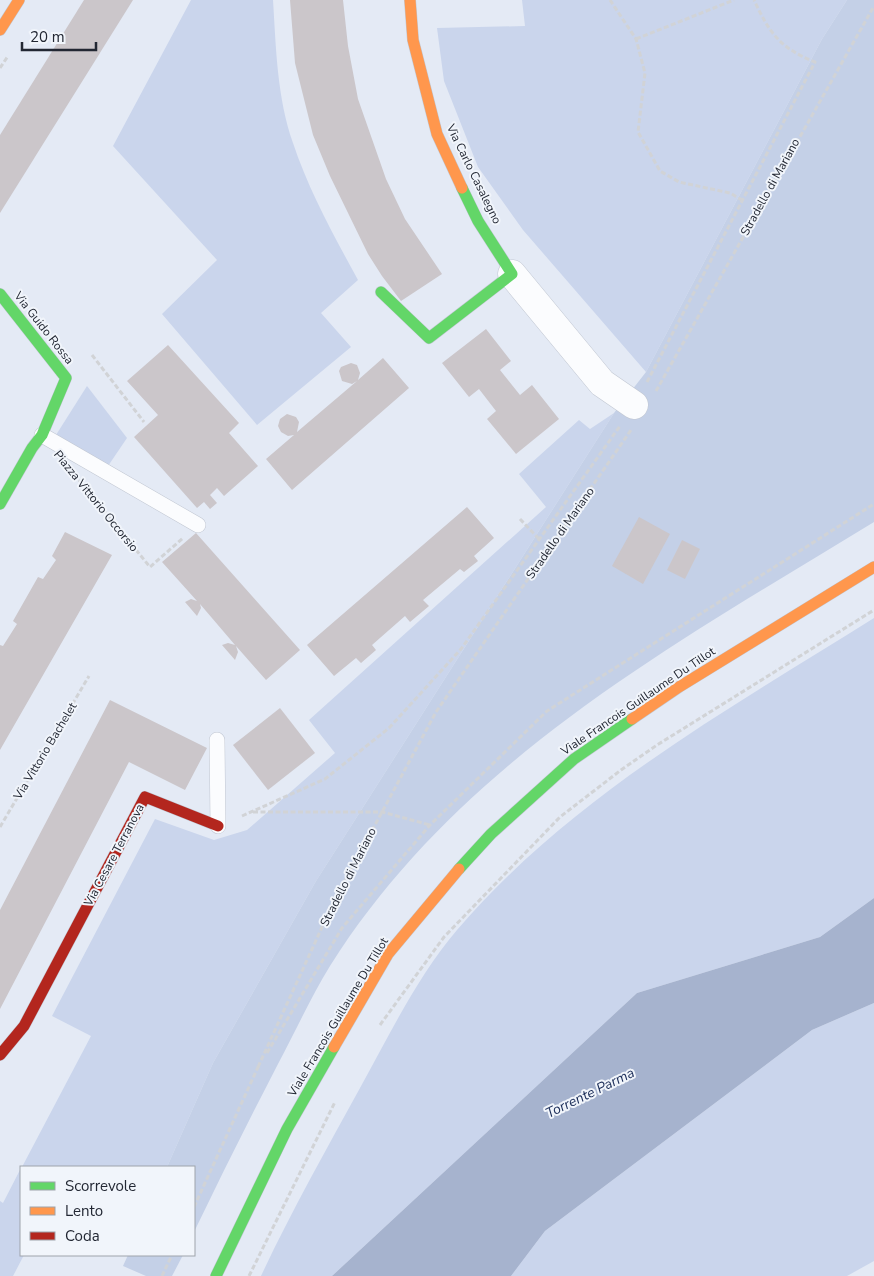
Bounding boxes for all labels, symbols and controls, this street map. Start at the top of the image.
scale bar [22,20,96,52]
text: 20 m [30,27,65,47]
street label: Via Carlo Casalegno [442,121,505,227]
street label: Stradello di Mariano [737,135,804,238]
street label: Via Guido Rossa [10,288,77,368]
street label: Piazza Vittorio Occorsio [50,447,142,555]
street label: Stradello di Mariano [522,484,598,582]
street label: Viale Francois Guillaume Du Tillot [557,643,719,759]
street label: Via Vittorio Bachelet [9,699,81,803]
street label: Via Cesare Terranova [80,801,148,910]
street label: Stradello di Mariano [316,825,380,929]
street label: Viale Francois Guillaume Du Tillot [284,934,392,1100]
water label: Torrente Parma [542,1063,638,1123]
legend [20,1166,195,1256]
text: Scorrevole [65,1176,136,1196]
text: Lento [65,1201,103,1221]
text: Coda [65,1226,100,1246]

